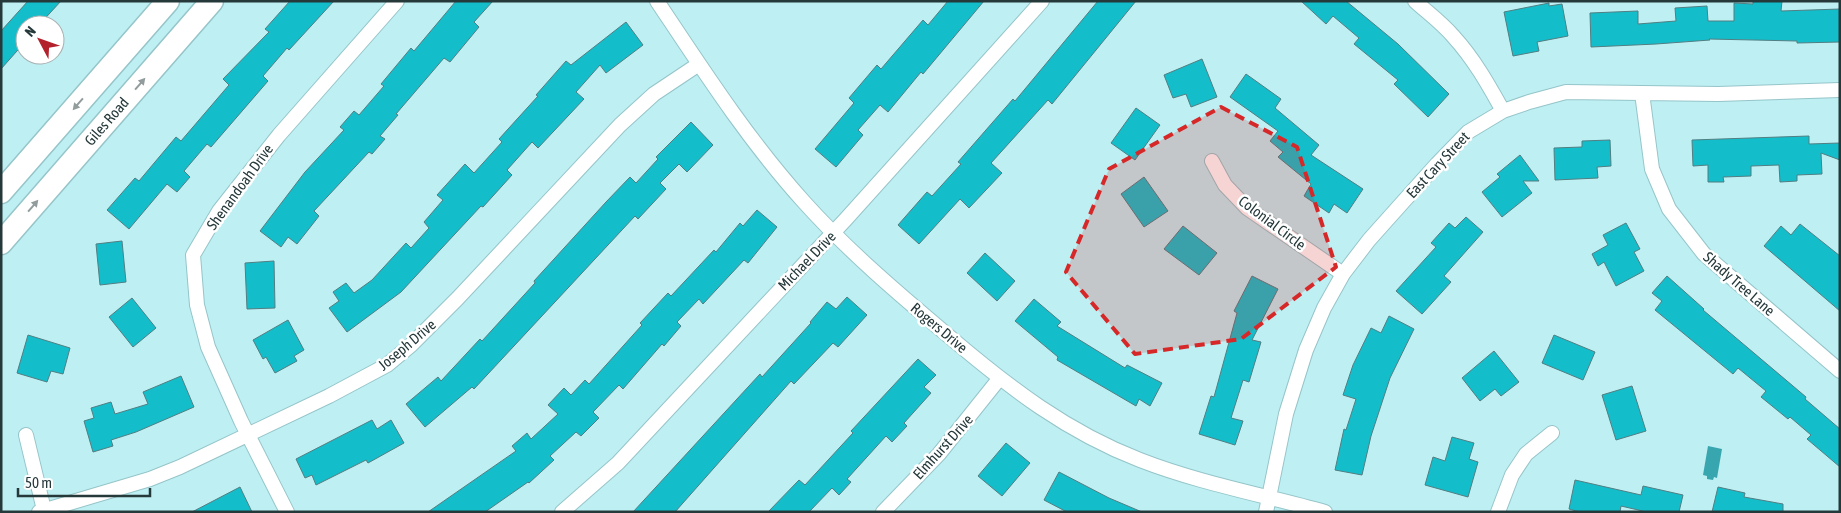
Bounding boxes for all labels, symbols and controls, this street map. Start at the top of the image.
north arrow [15,15,65,65]
text: N [21,23,39,40]
one-way arrow [135,77,146,90]
street label: Giles Road [81,94,132,149]
one-way arrow [72,97,84,109]
street label: East Cary Street [1403,128,1473,201]
street label: Shenandoah Drive [203,141,276,233]
street label: Colonial Circle [1236,192,1309,253]
one-way arrow [28,200,39,213]
street label: Michael Drive [774,228,839,294]
street label: Shady Tree Lane [1700,248,1778,319]
street label: Rogers Drive [908,299,971,356]
street label: Joseph Drive [375,316,439,373]
street label: Elmhurst Drive [909,411,976,482]
scale bar [18,466,150,498]
text: 50 m [25,474,52,491]

